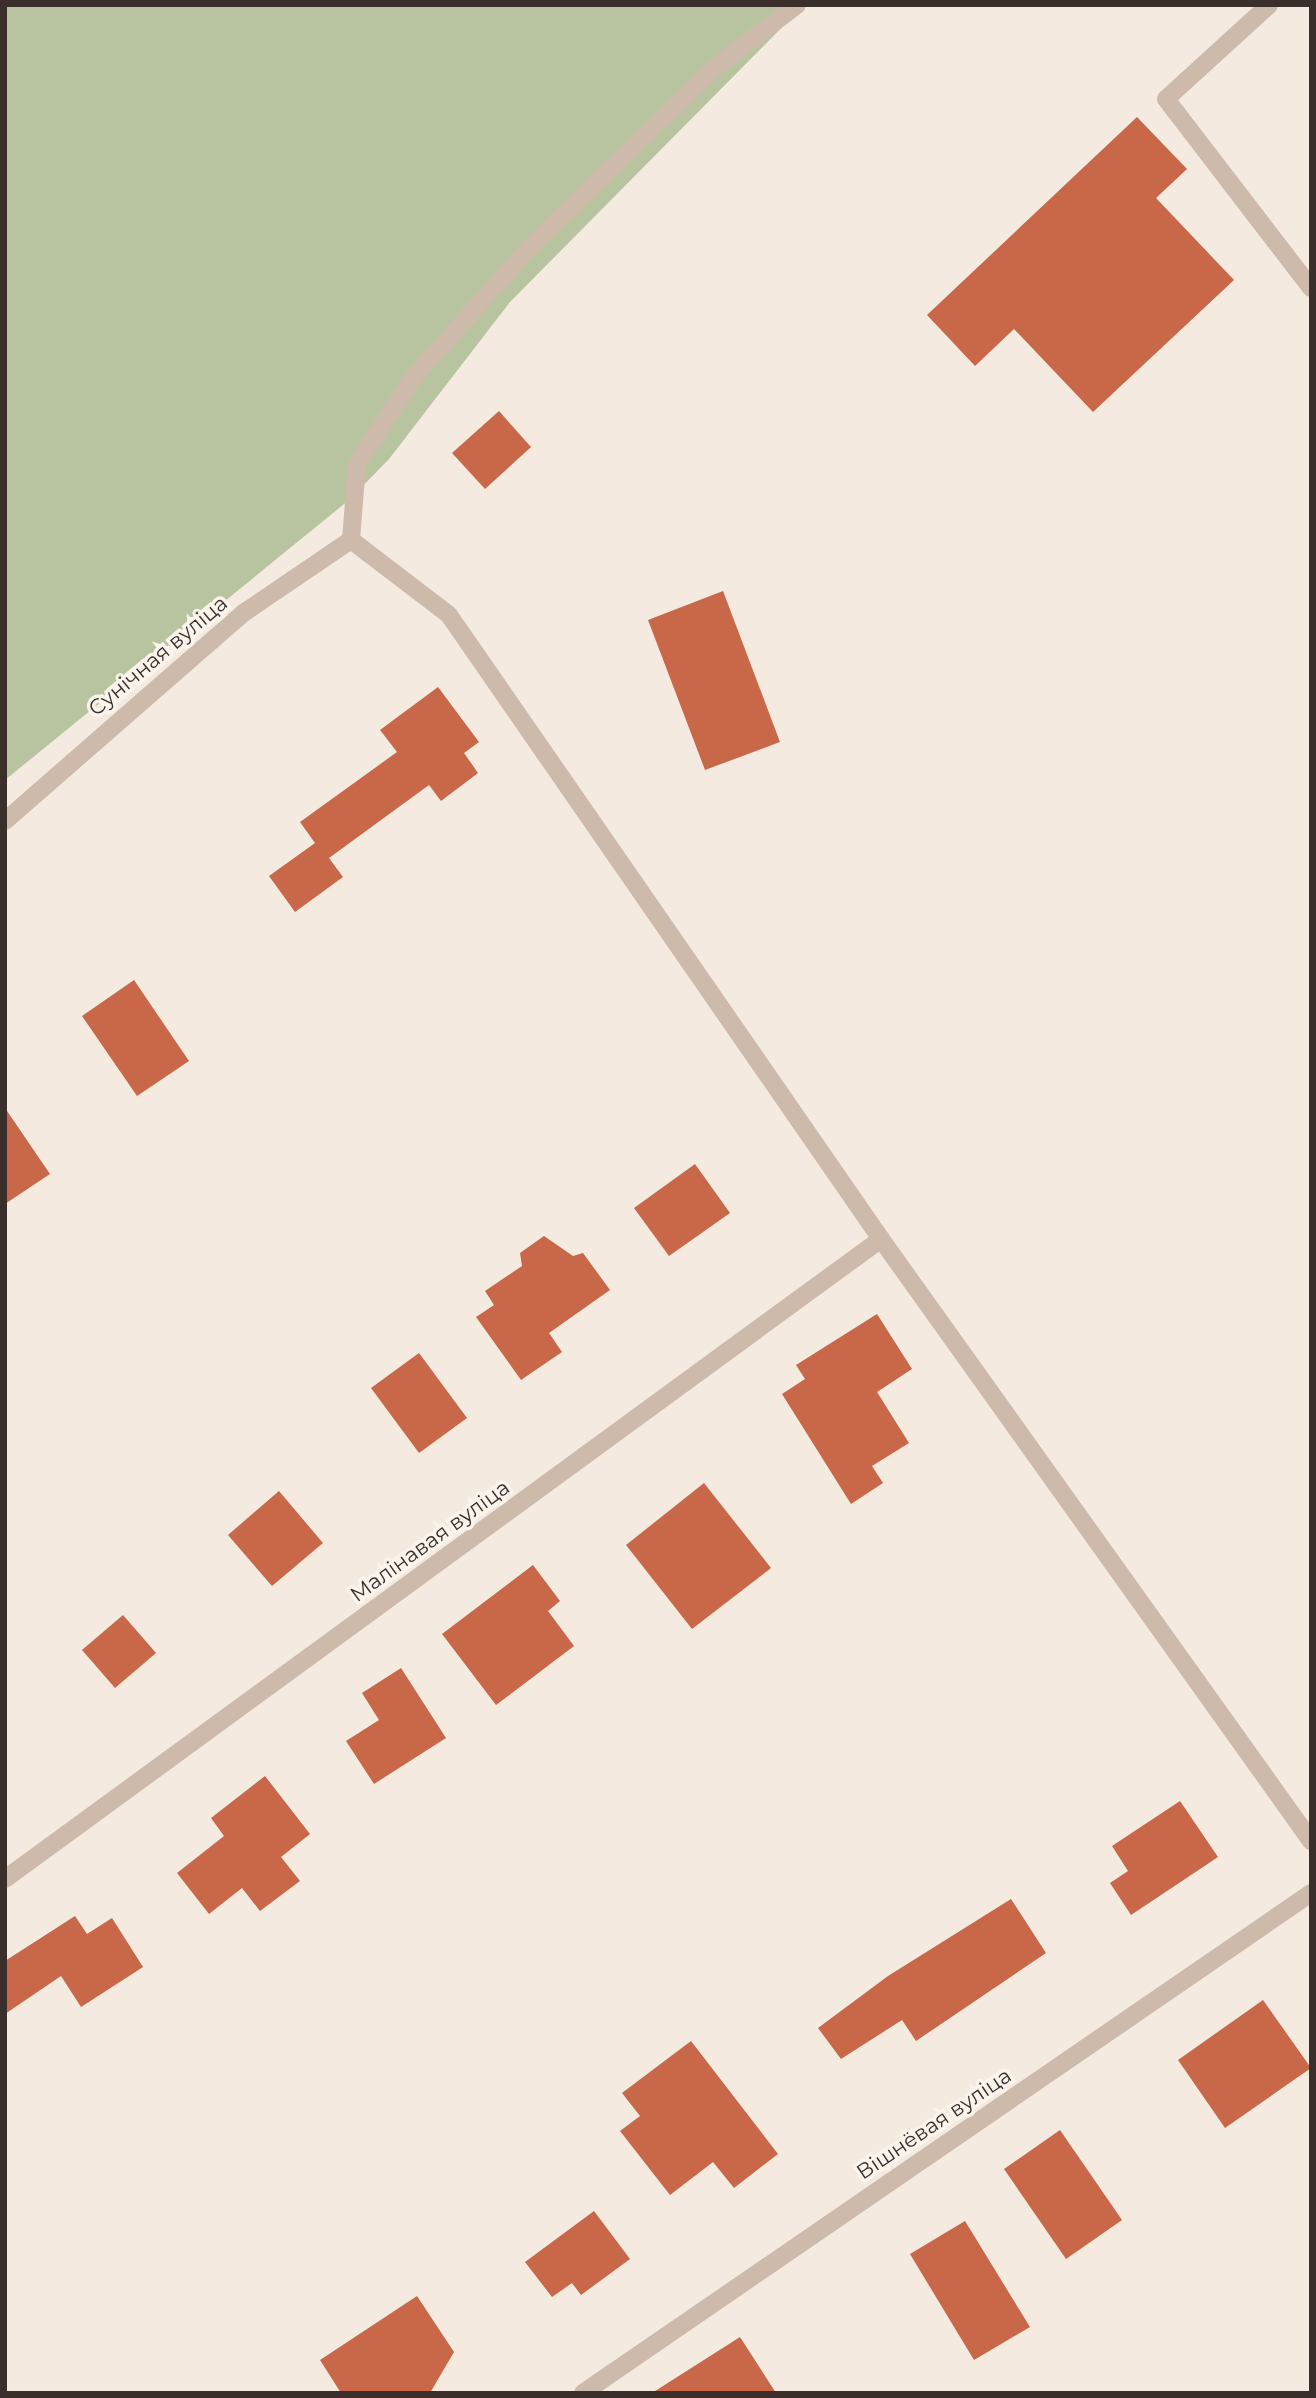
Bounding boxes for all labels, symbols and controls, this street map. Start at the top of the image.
street label: Сунічная вуліца [83,591,233,721]
street label: Малінавая вуліца [345,1475,515,1607]
street label: Вішнёвая вуліца [852,2063,1016,2185]

